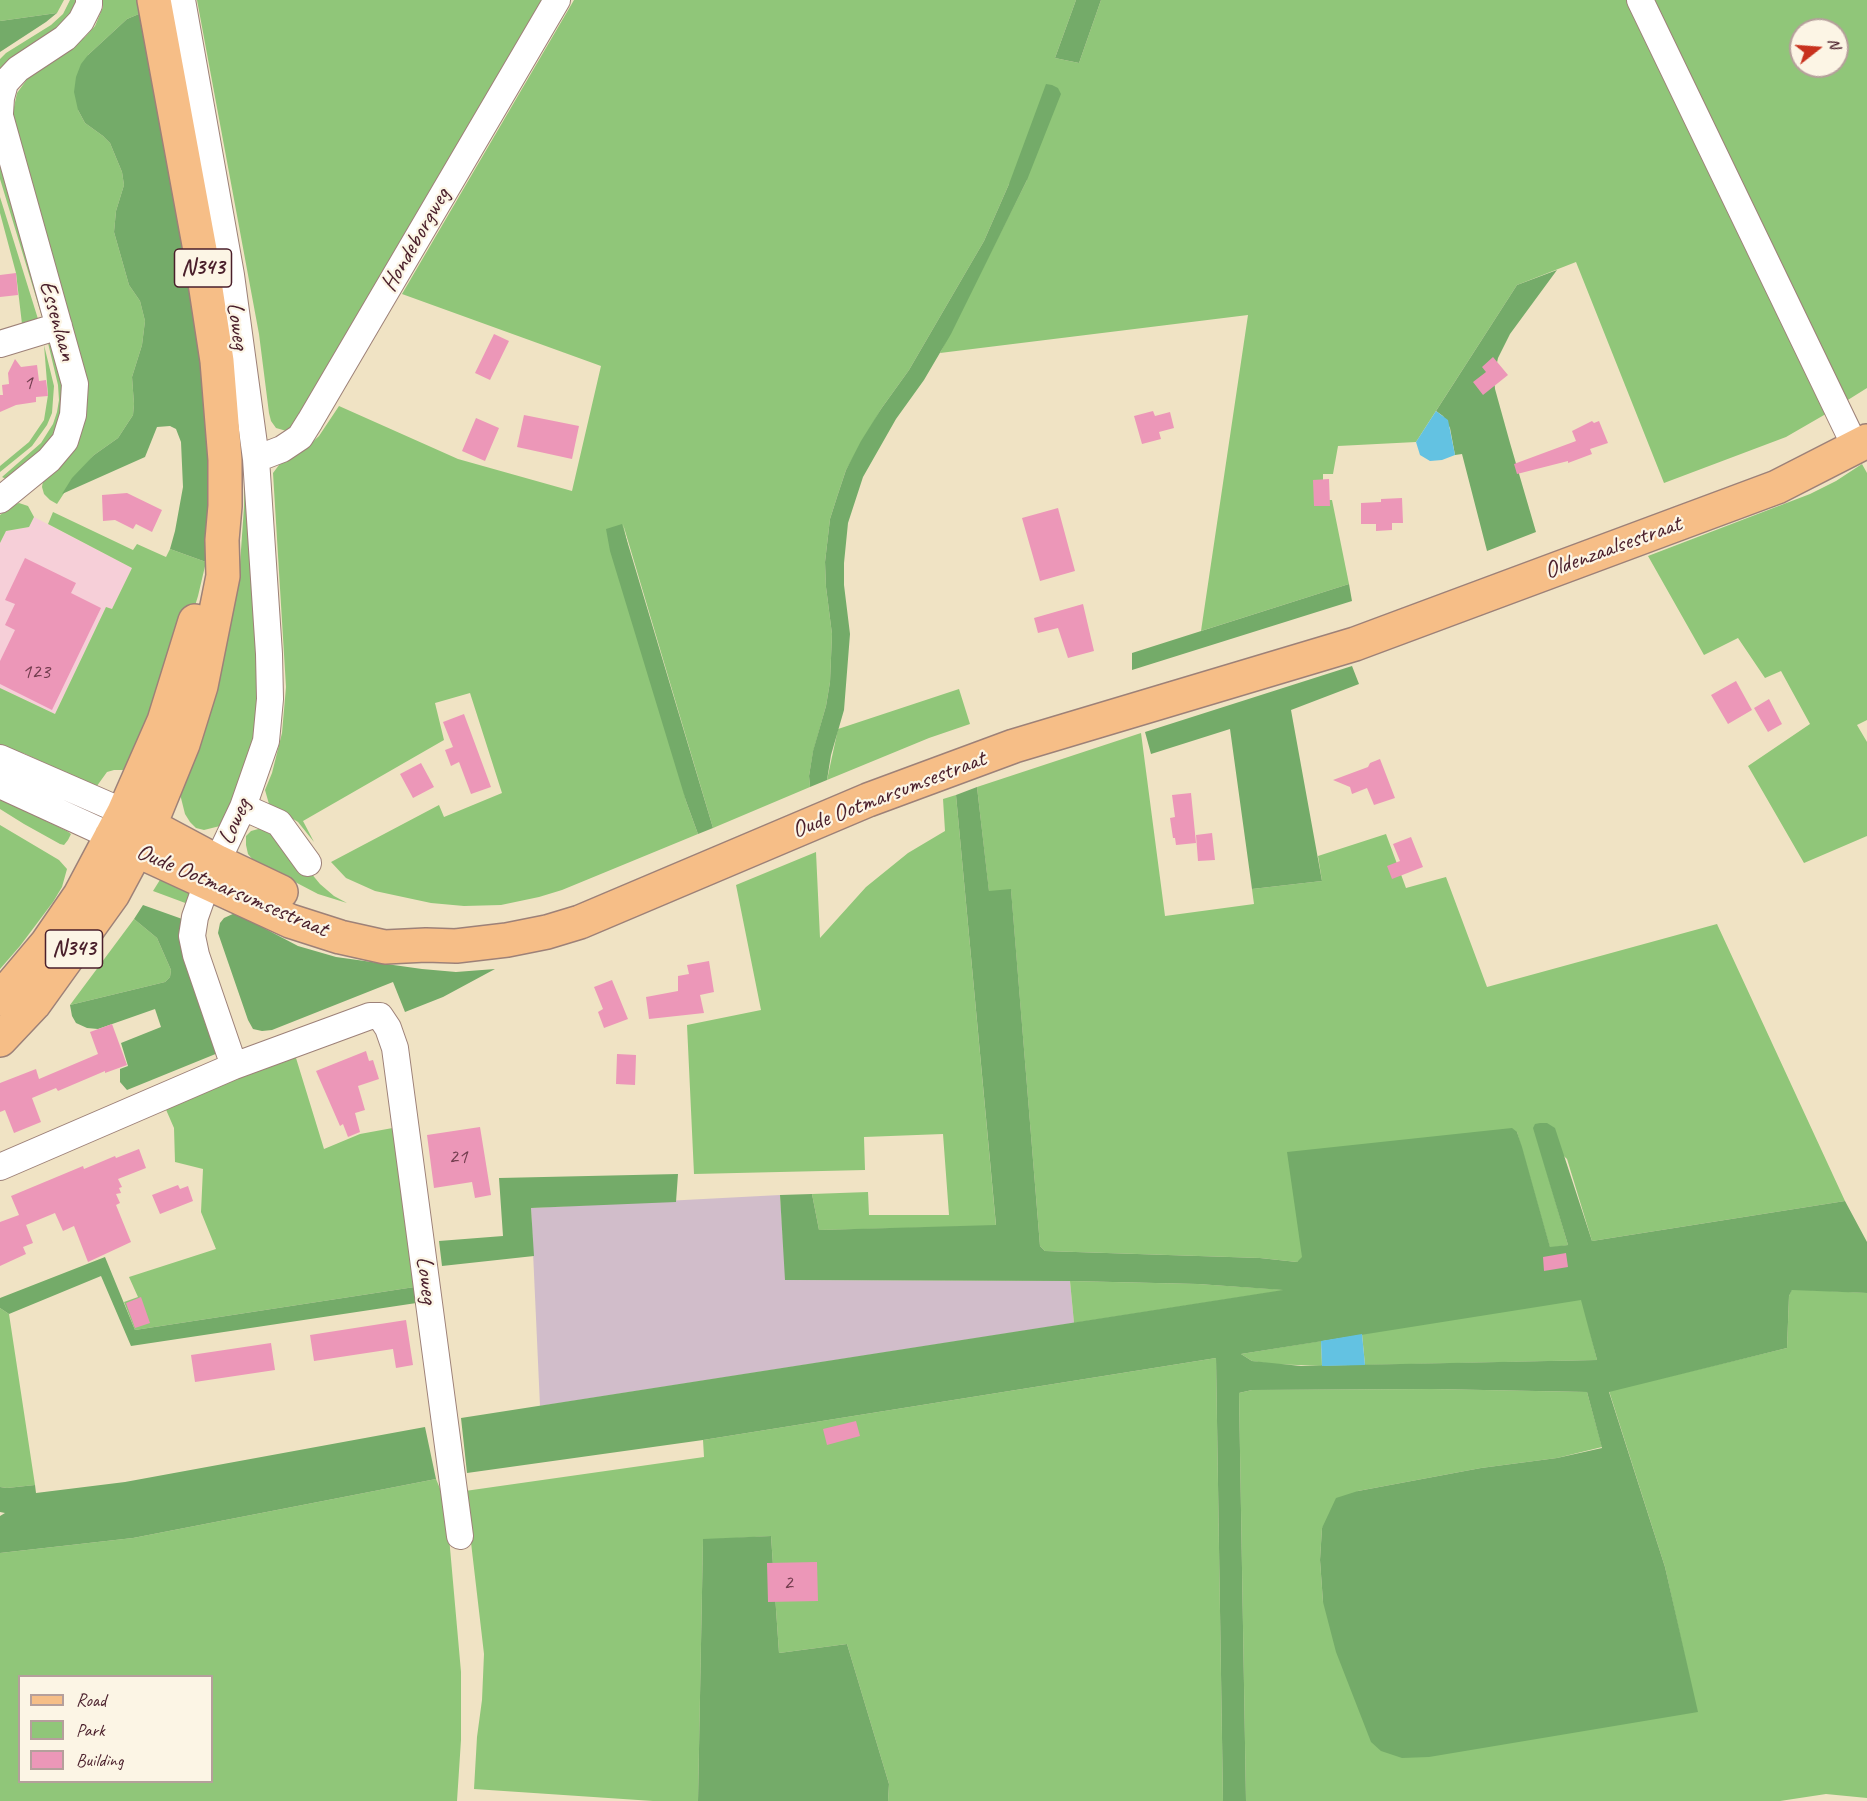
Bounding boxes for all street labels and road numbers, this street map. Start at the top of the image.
street label: Hondeborgweg [375,183,457,297]
road number: N343 [174,249,232,287]
street label: Essenlaan [32,278,82,364]
street label: Loweg [219,301,255,351]
street label: Oldenzaalsestraat [1541,510,1685,586]
street label: Oude Ootmarsumsestraat [788,745,990,845]
street label: Loweg [212,795,258,849]
street label: Oude Ootmarsumsestraat [132,838,332,944]
road number: N343 [46,930,103,968]
street label: Loweg [409,1255,443,1305]

